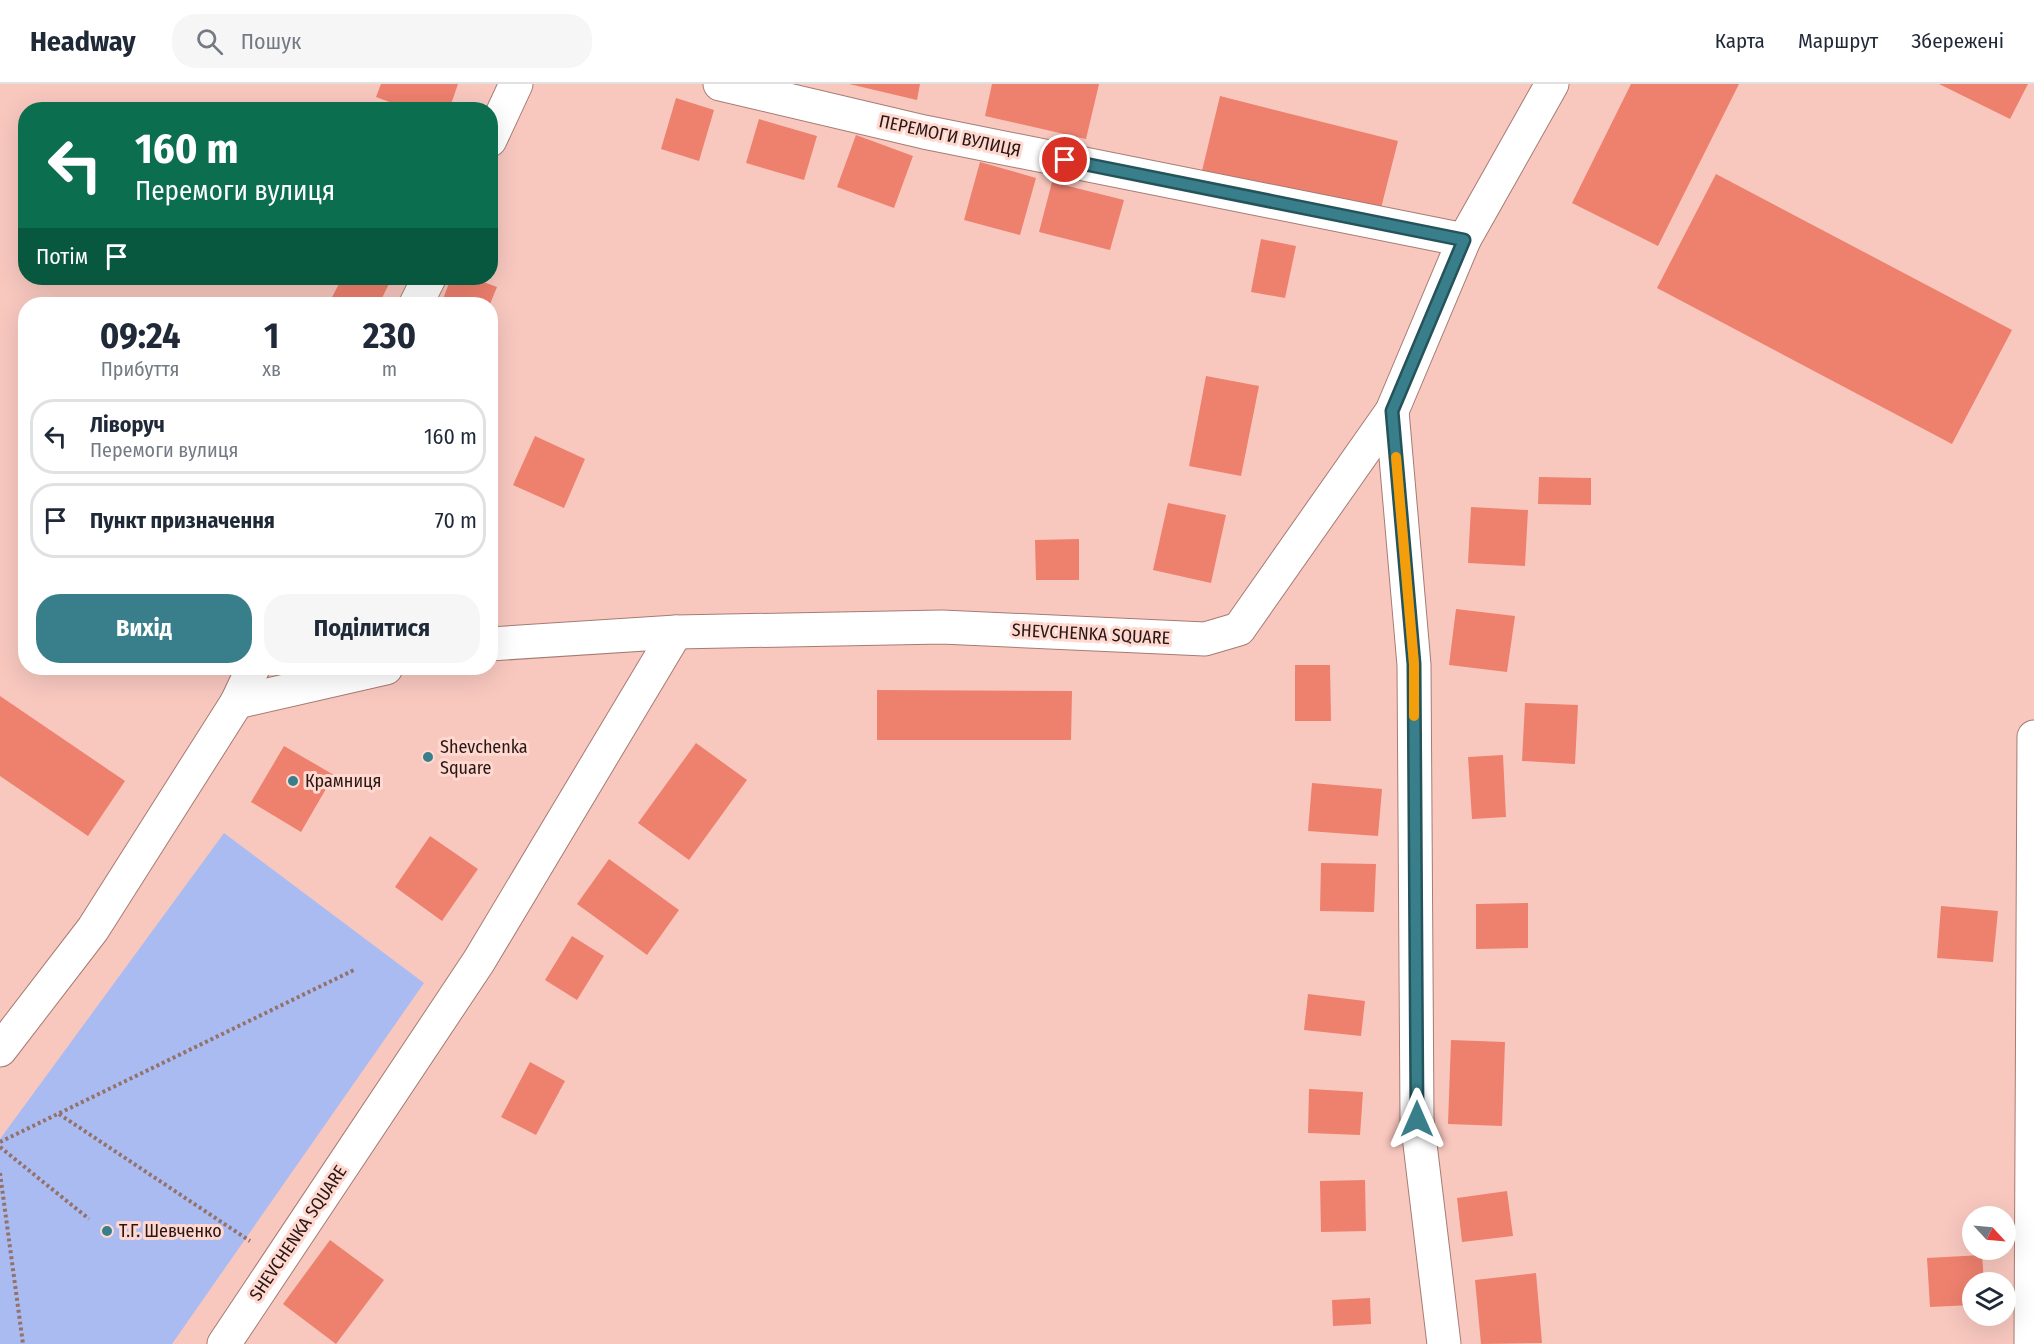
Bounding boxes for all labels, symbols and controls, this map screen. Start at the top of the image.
search box [172,14,592,68]
text: Headway [30,25,136,58]
icon: search [193,25,226,58]
text: Пошук [241,28,301,55]
text: Карта [1715,28,1765,54]
text: Маршрут [1798,28,1878,54]
text: Збережені [1911,28,2004,54]
street label: ПЕРЕМОГИ ВУЛИЦЯ [877,110,1023,162]
text: 160 m [135,124,238,174]
icon: left [36,126,114,204]
pin [1039,134,1090,185]
icon: arrive [1048,143,1081,176]
text: Перемоги вулиця [135,175,335,207]
icon: arrive [100,240,133,273]
text: Потім [36,243,88,270]
text: 09:24 [100,314,180,358]
text: 1 [264,314,279,358]
text: 230 [363,314,416,358]
text: Прибуття [101,357,179,381]
text: хв [262,357,281,381]
text: m [382,357,397,381]
text: Ліворуч [90,411,165,438]
icon: left [39,420,72,453]
text: 160 m [424,423,477,450]
text: Перемоги вулиця [90,438,238,462]
icon: arrive [39,504,72,537]
text: Пункт призначення [90,507,275,534]
text: 70 m [435,507,477,534]
button: Вихід [36,594,252,663]
button: Поділитися [264,594,480,663]
street label: SHEVCHENKA SQUARE [1011,619,1171,649]
place label: Shevchenka Square [440,736,528,779]
marker: Shevchenka Square [421,750,435,764]
place label: Крамниця [305,770,382,792]
marker: Крамниця [286,774,300,788]
position arrow [1385,1087,1449,1151]
street label: SHEVCHENKA SQUARE [245,1161,351,1305]
north arrow [1962,1206,2016,1260]
map controls [1962,1206,2016,1326]
place label: Т.Г. Шевченко [119,1220,222,1242]
marker: Т.Г. Шевченко [100,1224,114,1238]
button: layers [1962,1272,2016,1326]

